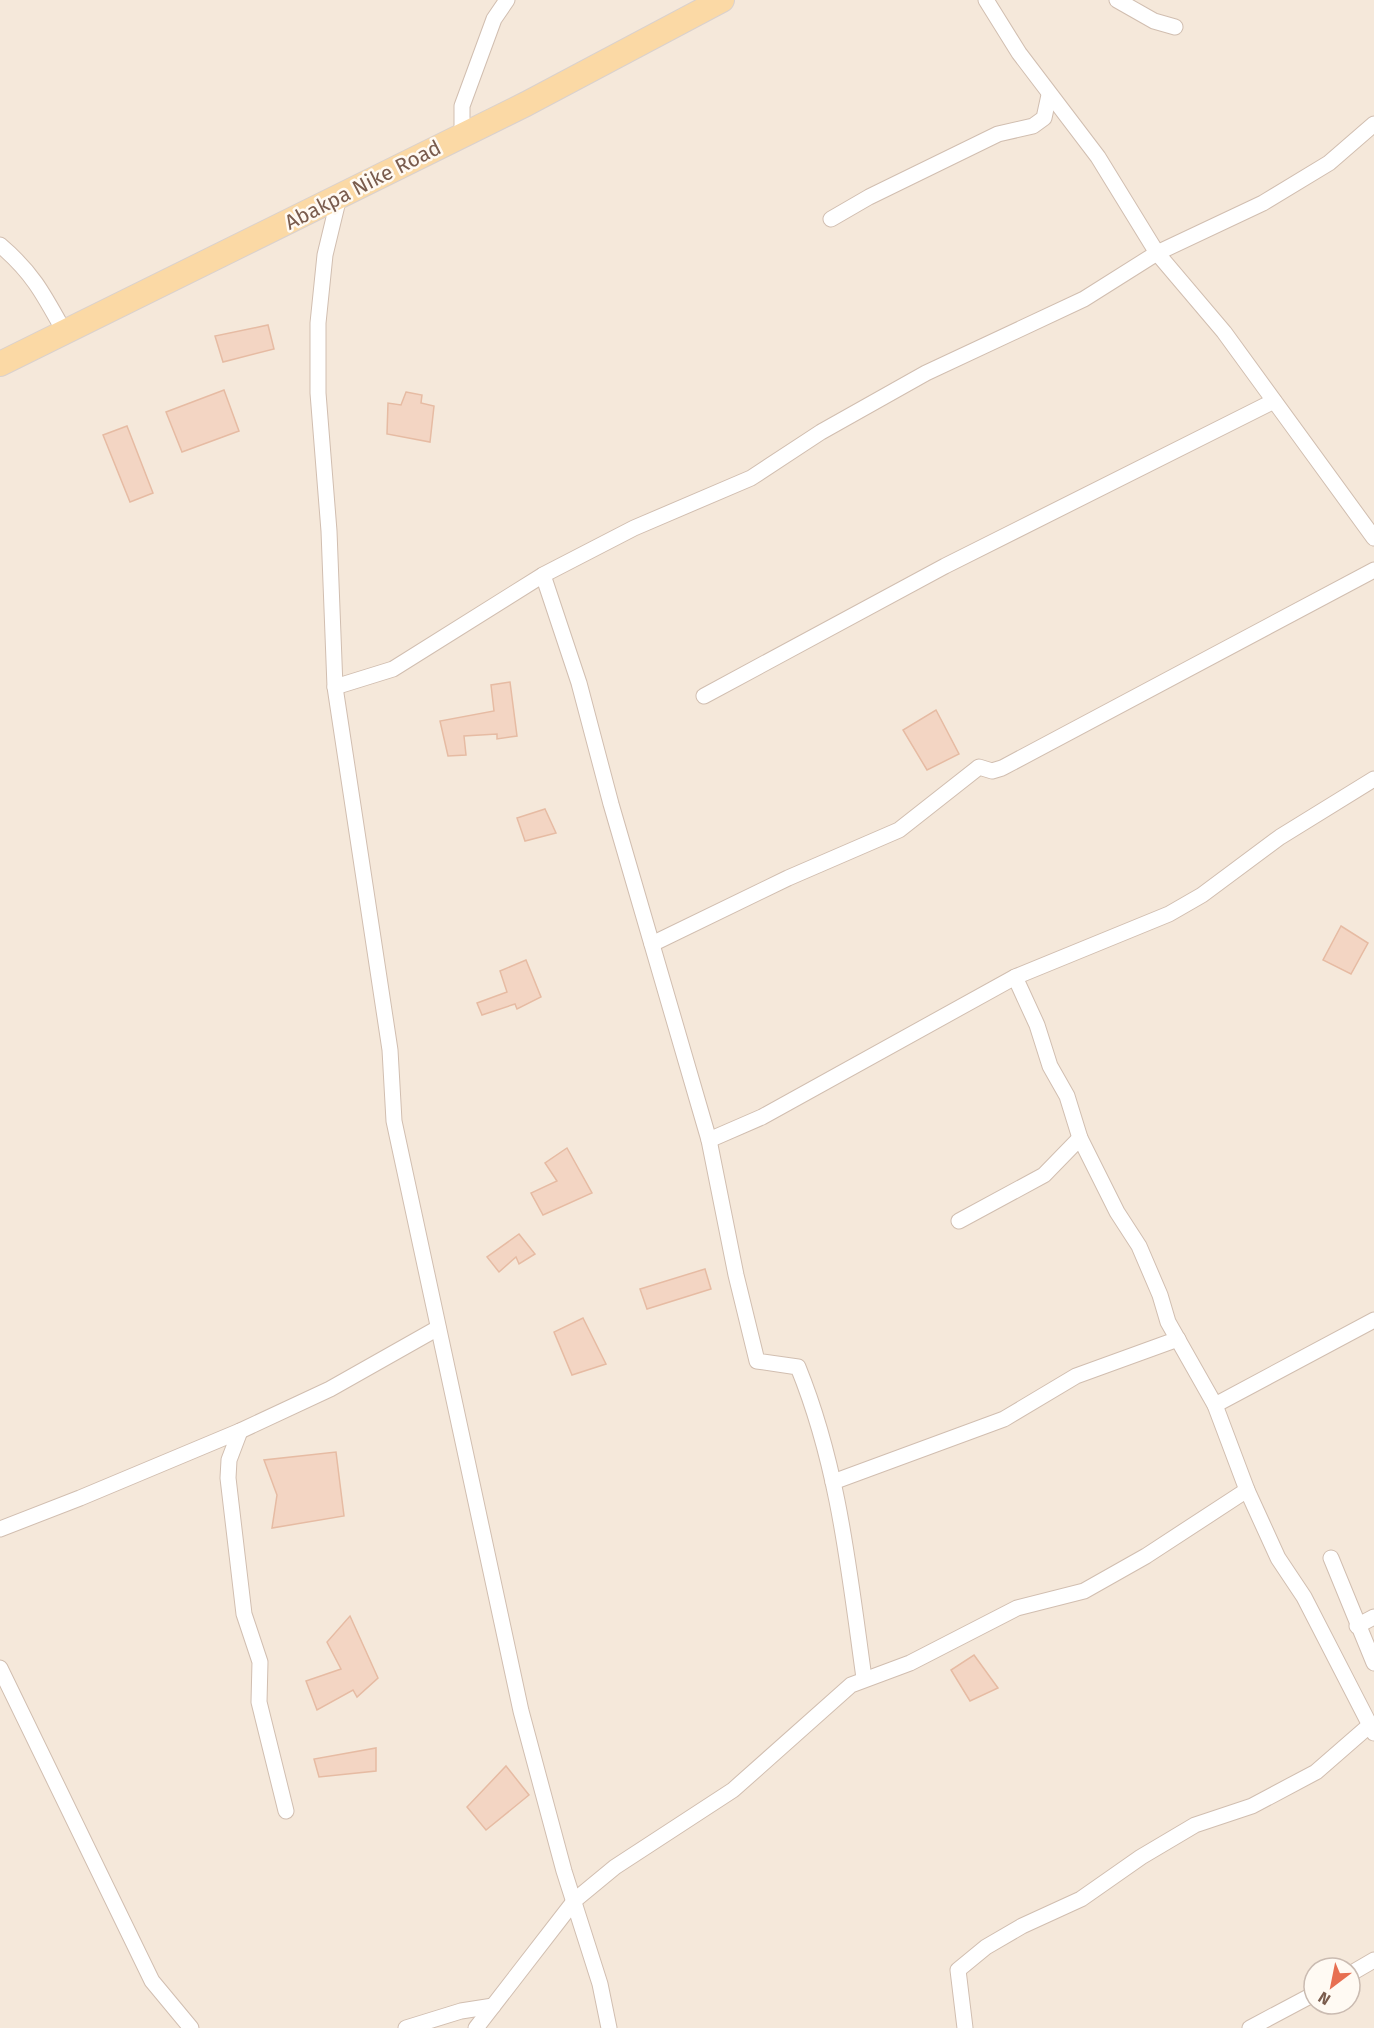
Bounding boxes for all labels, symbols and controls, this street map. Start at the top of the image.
street label: Abakpa Nike Road [280,134,446,236]
north arrow [1302,1956,1362,2016]
text: N [1315,1987,1334,2009]

